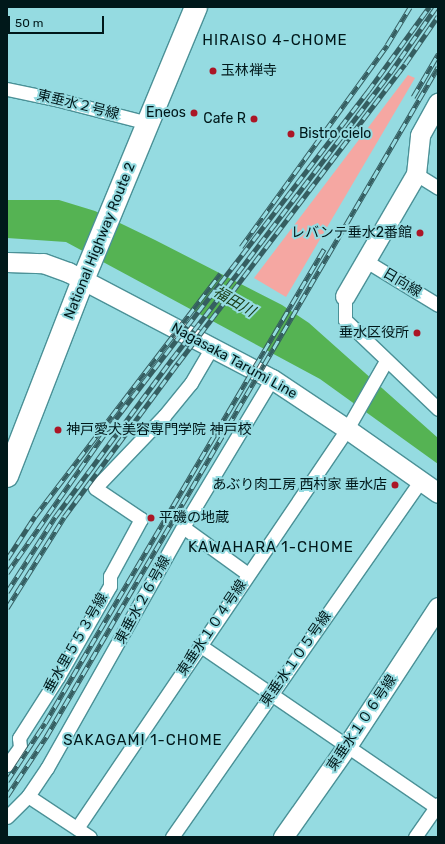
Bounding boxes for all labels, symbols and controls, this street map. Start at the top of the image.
scale bar [10,8,106,34]
text: 50 m [15,16,43,30]
district label: HIRAISO 4-CHOME [202,32,348,50]
place label: 玉林禅寺 [221,63,277,79]
marker: 玉林禅寺 [208,66,218,76]
street label: 東垂水２号線 [35,87,121,123]
place label: Eneos [146,105,186,121]
marker: Eneos [189,108,199,118]
place label: Cafe R [203,111,246,127]
marker: Cafe R [249,114,259,124]
place label: Bistro cielo [299,126,371,142]
marker: Bistro cielo [286,129,296,139]
street label: National Highway Route 2 [61,160,139,322]
place label: レバンテ垂水2番館 [292,225,412,241]
marker: レバンテ垂水2番館 [415,228,425,238]
street label: 日向線 [380,265,424,301]
water label: 福田川 [210,283,258,321]
street label: Nagasaka Tarumi Line [168,319,300,403]
place label: 垂水区役所 [339,325,409,341]
marker: 垂水区役所 [412,328,422,338]
place label: 神戸愛犬美容専門学院 神戸校 [66,422,251,438]
marker: 神戸愛犬美容専門学院 神戸校 [53,425,63,435]
place label: あぶり肉工房 西村家 垂水店 [212,477,387,493]
marker: あぶり肉工房 西村家 垂水店 [390,480,400,490]
place label: 平磯の地蔵 [159,510,229,526]
marker: 平磯の地蔵 [146,513,156,523]
district label: KAWAHARA 1-CHOME [188,539,354,557]
street label: 東垂水２６号線 [112,553,174,647]
street label: 東垂水１０４号線 [174,577,250,679]
street label: 垂水里５５３号線 [41,590,111,696]
street label: 東垂水１０５号線 [257,608,335,710]
street label: 東垂水１０６号線 [324,672,400,774]
district label: SAKAGAMI 1-CHOME [63,732,223,750]

